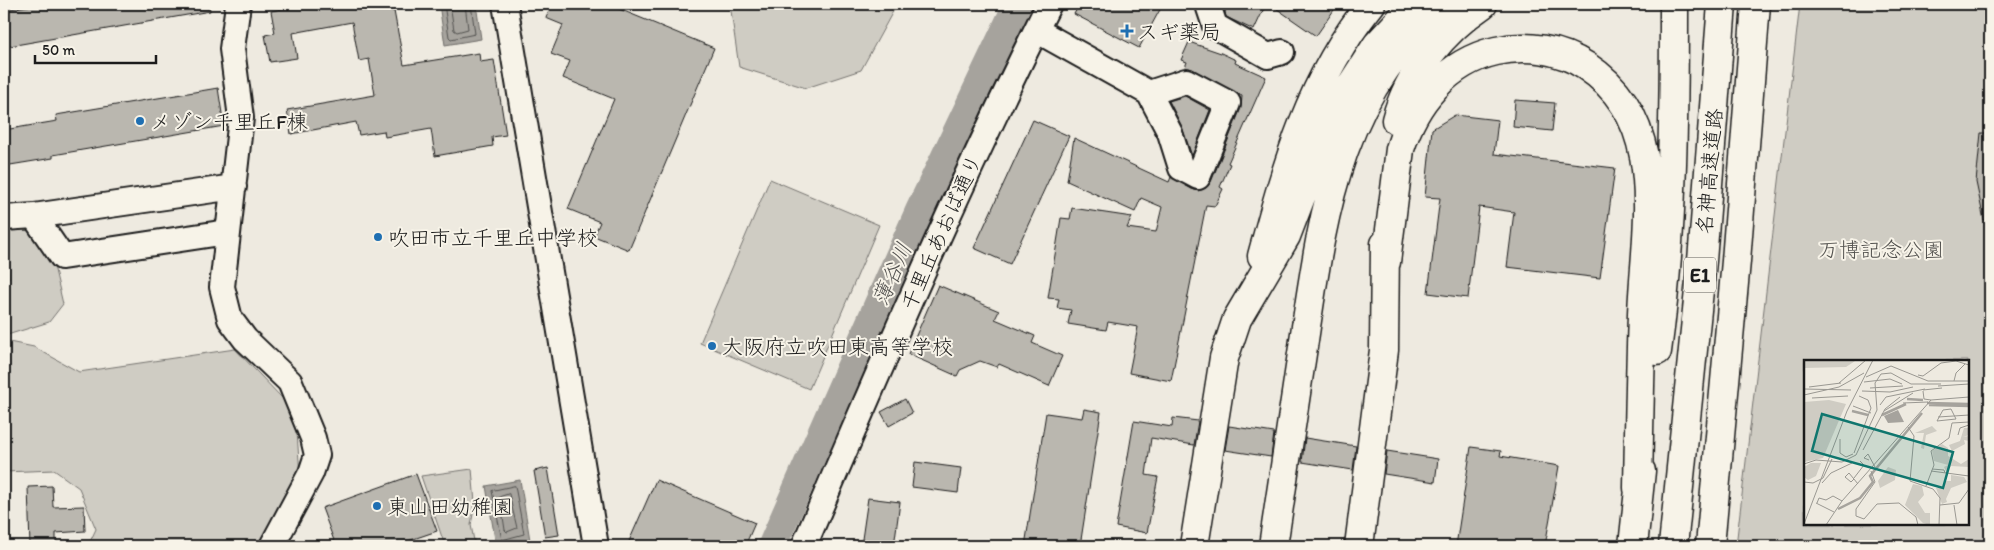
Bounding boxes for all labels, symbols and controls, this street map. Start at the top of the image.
place label: スギ薬局 [1137,19,1221,44]
marker: スギ薬局 [1121,25,1133,37]
scale bar [35,32,156,64]
text: 50 m [42,41,75,59]
street label: 名神高速道路 [1691,107,1727,235]
place label: メゾン千里丘F棟 [150,109,308,134]
marker: メゾン千里丘F棟 [134,115,146,127]
street label: 千里丘あおば通り [895,150,987,314]
place label: 吹田市立千里丘中学校 [388,225,598,250]
marker: 吹田市立千里丘中学校 [372,231,384,243]
park label: 万博記念公園 [1818,237,1944,262]
water label: 薄谷川 [866,238,918,310]
road number: E1 [1684,258,1716,292]
place label: 大阪府立吹田東高等学校 [722,334,953,359]
marker: 大阪府立吹田東高等学校 [706,340,718,352]
inset map [1804,360,1969,525]
place label: 東山田幼稚園 [387,494,513,519]
marker: 東山田幼稚園 [371,500,383,512]

